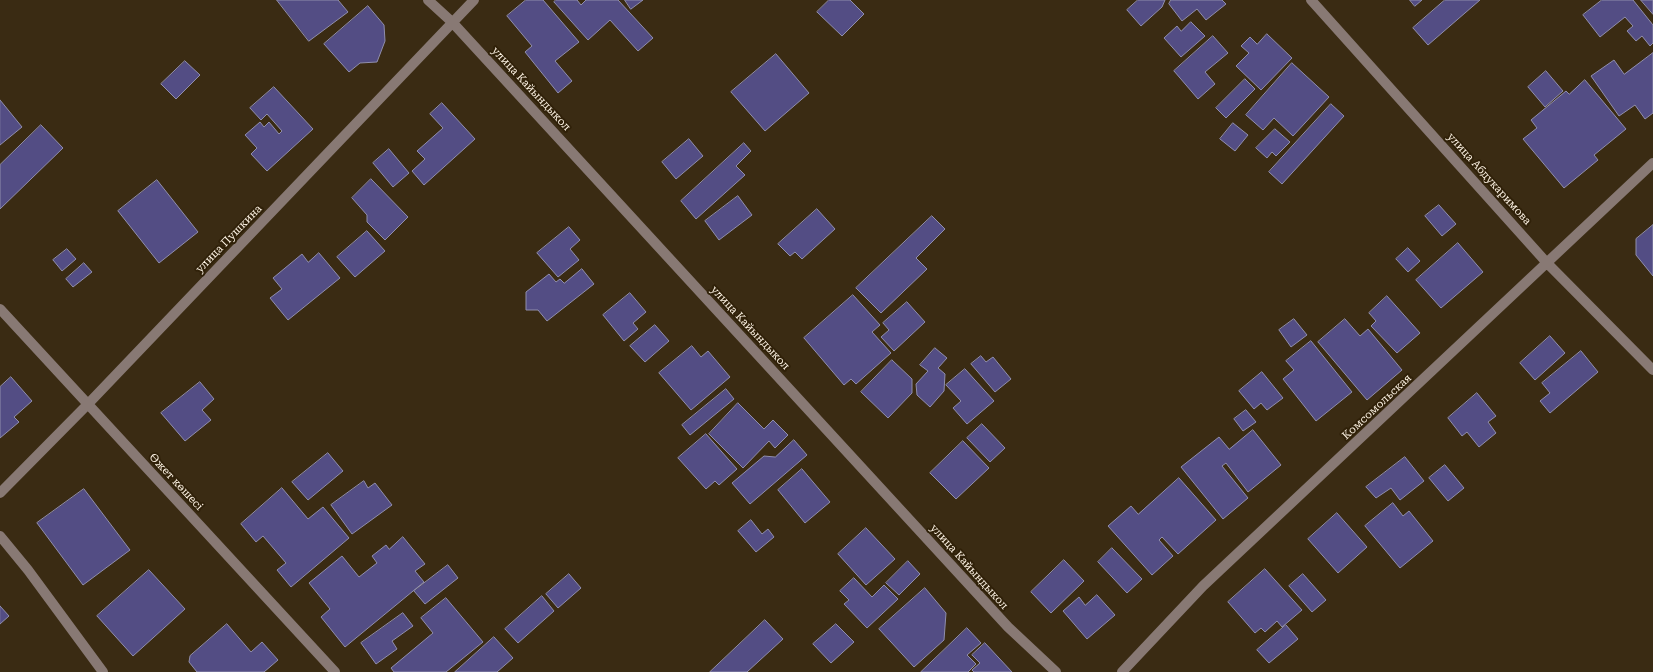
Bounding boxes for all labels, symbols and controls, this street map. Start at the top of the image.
street label: улица Кайындыкол [489,44,573,134]
street label: улица Абдукаримова [1444,130,1534,228]
street label: улица Пушкина [193,202,265,276]
street label: улица Кайындыкол [708,283,792,373]
street label: Комсомольская [1340,372,1414,442]
street label: Өжет көшесі [146,451,206,513]
street label: улица Кайындыкол [927,522,1011,612]

